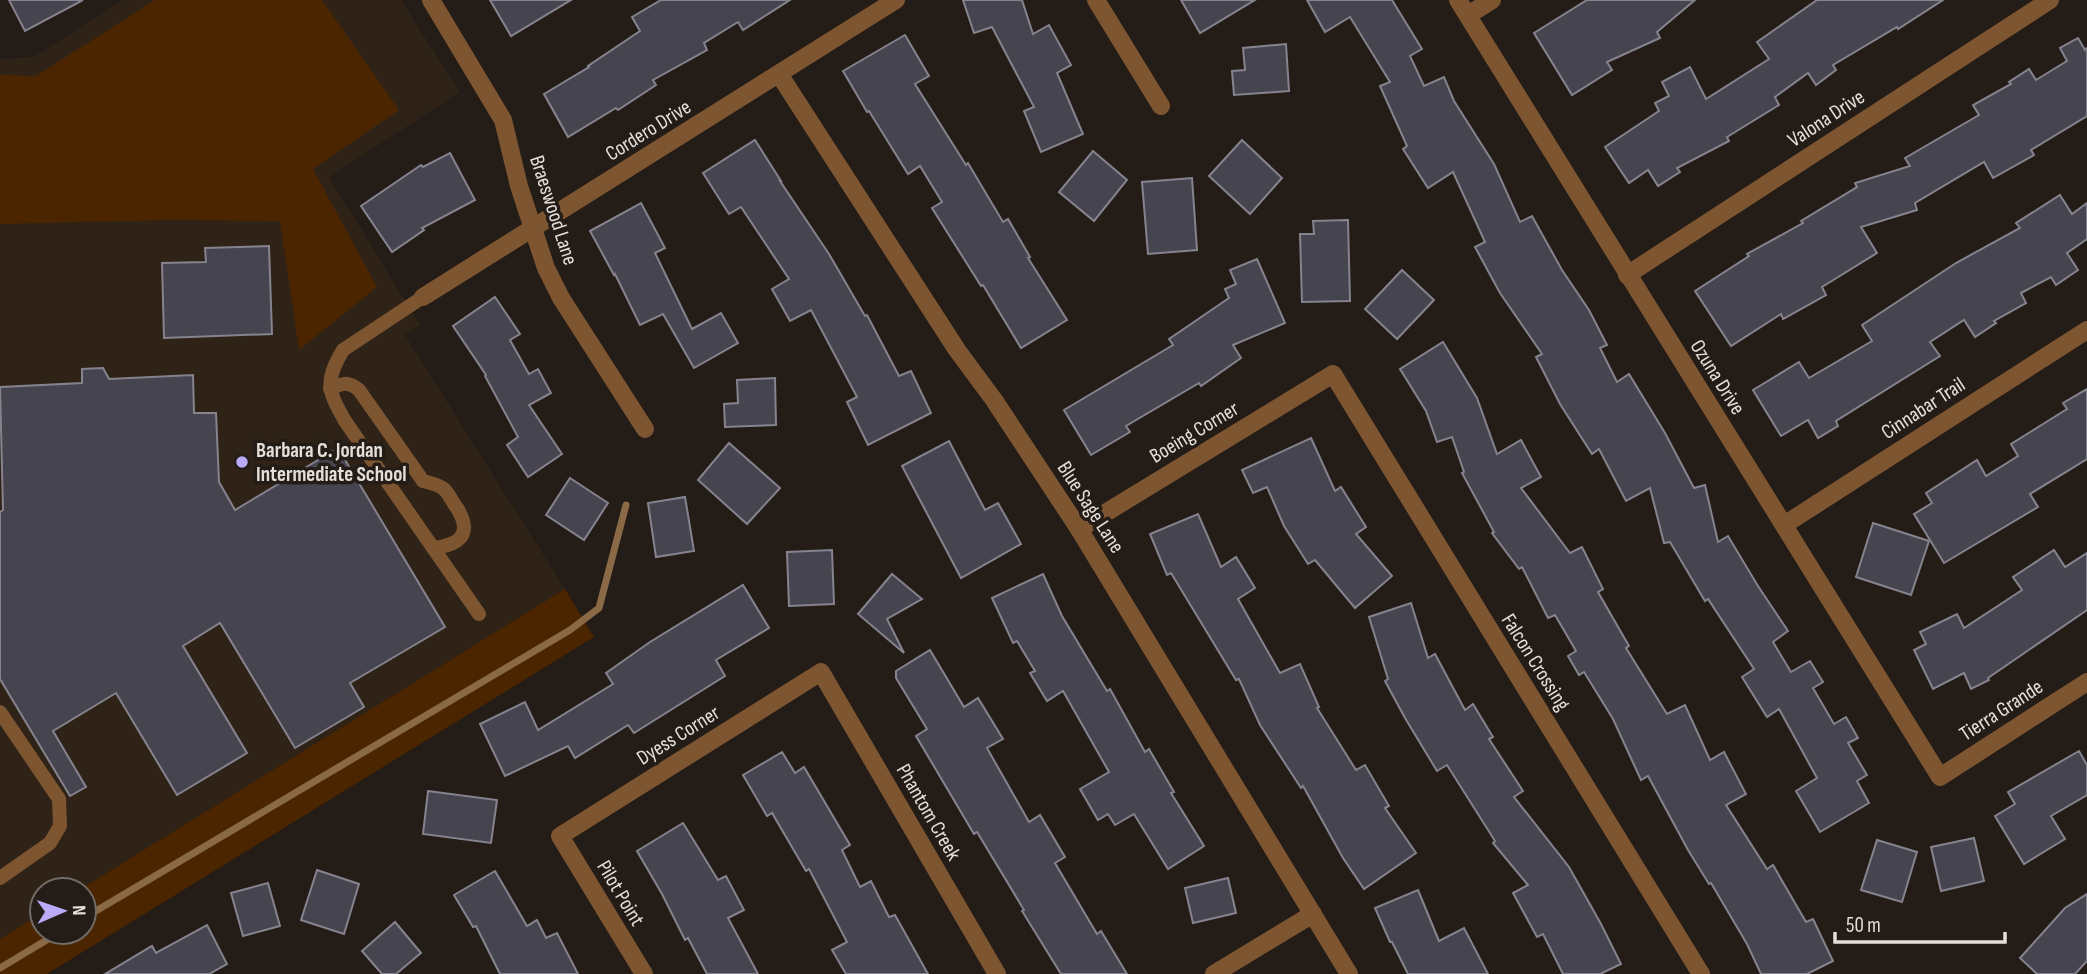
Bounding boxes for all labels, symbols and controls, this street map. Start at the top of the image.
street label: Valona Drive [1783,84,1869,152]
street label: Cordero Drive [601,94,696,166]
street label: Braeswood Lane [524,152,583,268]
street label: Ozuna Drive [1685,335,1750,419]
street label: Cinnabar Trail [1877,372,1970,445]
street label: Boeing Corner [1145,396,1243,469]
place label: Barbara C. Jordan Intermediate School [256,438,407,487]
marker: Barbara C. Jordan Intermediate School [234,454,250,470]
street label: Blue Sage Lane [1052,457,1129,558]
street label: Falcon Crossing [1496,609,1575,715]
street label: Tierra Grande [1955,674,2048,747]
street label: Dyess Corner [632,700,724,771]
street label: Phantom Creek [891,759,966,865]
street label: Pilot Point [591,856,650,931]
north arrow [28,876,98,946]
scale bar [1835,900,2005,944]
text: N [67,905,90,916]
text: 50 m [1846,913,1881,938]

